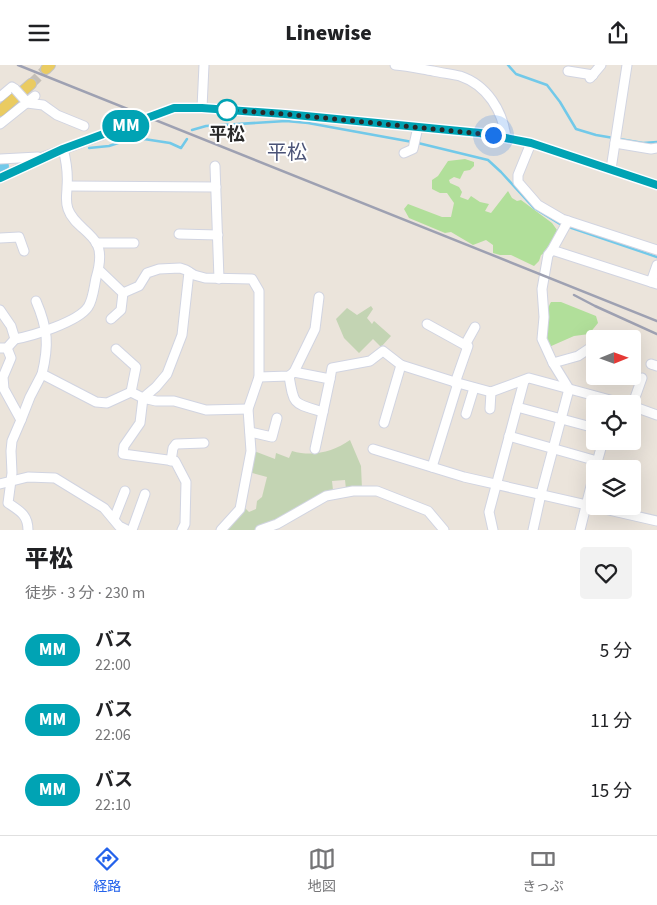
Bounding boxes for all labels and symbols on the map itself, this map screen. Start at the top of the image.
marker: 平松 [216,99,238,121]
line badge: MM [104,110,148,142]
place label: 平松 [209,122,245,147]
your location [481,123,506,148]
district label: 平松 [267,139,307,167]
north arrow [586,330,641,385]

